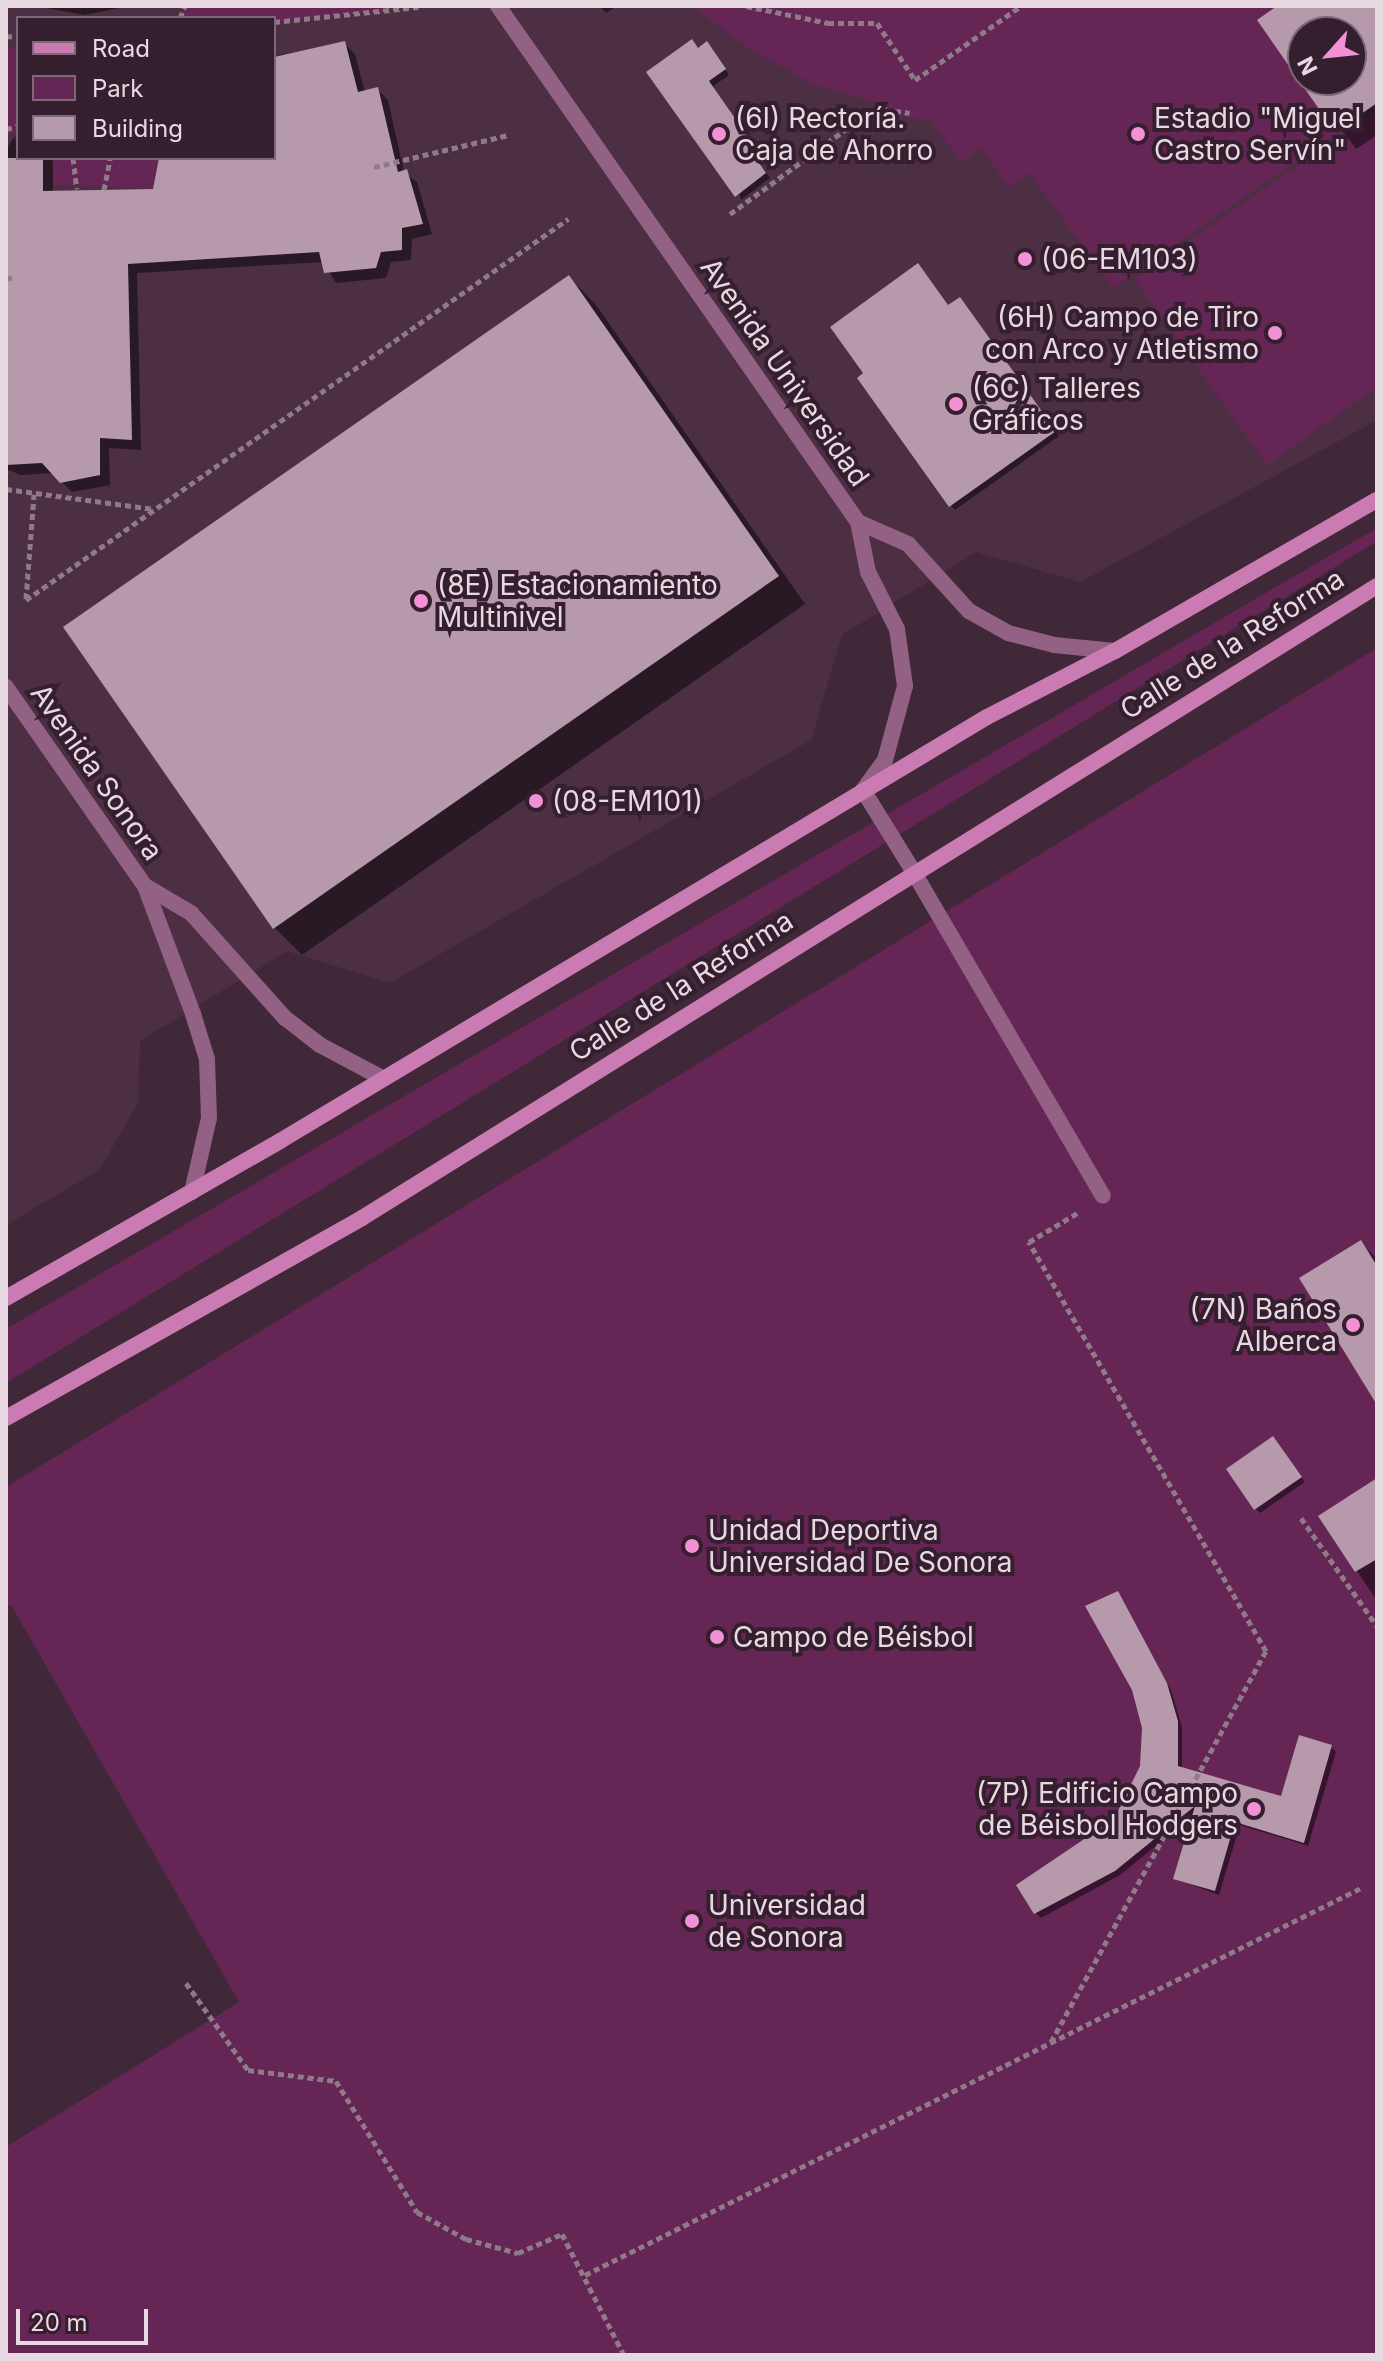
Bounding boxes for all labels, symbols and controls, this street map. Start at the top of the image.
legend [16,16,276,160]
north arrow [1287,16,1367,96]
text: Road [92,34,150,63]
text: N [1292,53,1323,79]
text: Park [92,74,143,103]
place label: (6I) Rectoría. Caja de Ahorro [735,101,933,167]
place label: Estadio "Miguel Castro Servín" [1154,101,1361,167]
text: Building [92,114,183,143]
marker: (6I) Rectoría. Caja de Ahorro [710,125,728,143]
marker: Estadio "Miguel Castro Servín" [1129,125,1147,143]
place label: (06-EM103) [1041,242,1198,276]
marker: (06-EM103) [1016,250,1034,268]
street label: Avenida Universidad [694,251,876,493]
place label: (6H) Campo de Tiro con Arco y Atletismo [985,300,1259,366]
marker: (6H) Campo de Tiro con Arco y Atletismo [1266,324,1284,342]
place label: (6C) Talleres Gráficos [972,371,1141,437]
marker: (6C) Talleres Gráficos [947,395,965,413]
street label: Calle de la Reforma [1114,562,1350,726]
place label: (8E) Estacionamiento Multinivel [437,568,718,634]
marker: (8E) Estacionamiento Multinivel [412,592,430,610]
street label: Avenida Sonora [24,677,170,867]
place label: (08-EM101) [552,784,703,818]
marker: (08-EM101) [527,792,545,810]
street label: Calle de la Reforma [563,904,799,1068]
place label: (7N) Baños Alberca [1190,1292,1337,1358]
marker: (7N) Baños Alberca [1344,1316,1362,1334]
place label: Unidad Deportiva Universidad De Sonora [708,1513,1012,1579]
marker: Unidad Deportiva Universidad De Sonora [683,1537,701,1555]
place label: Campo de Béisbol [733,1620,974,1654]
marker: Campo de Béisbol [708,1628,726,1646]
place label: (7P) Edificio Campo de Béisbol Hodgers [976,1776,1238,1842]
marker: (7P) Edificio Campo de Béisbol Hodgers [1245,1800,1263,1818]
place label: Universidad de Sonora [708,1888,866,1954]
marker: Universidad de Sonora [683,1912,701,1930]
scale bar [20,2293,152,2343]
text: 20 m [30,2308,88,2337]

